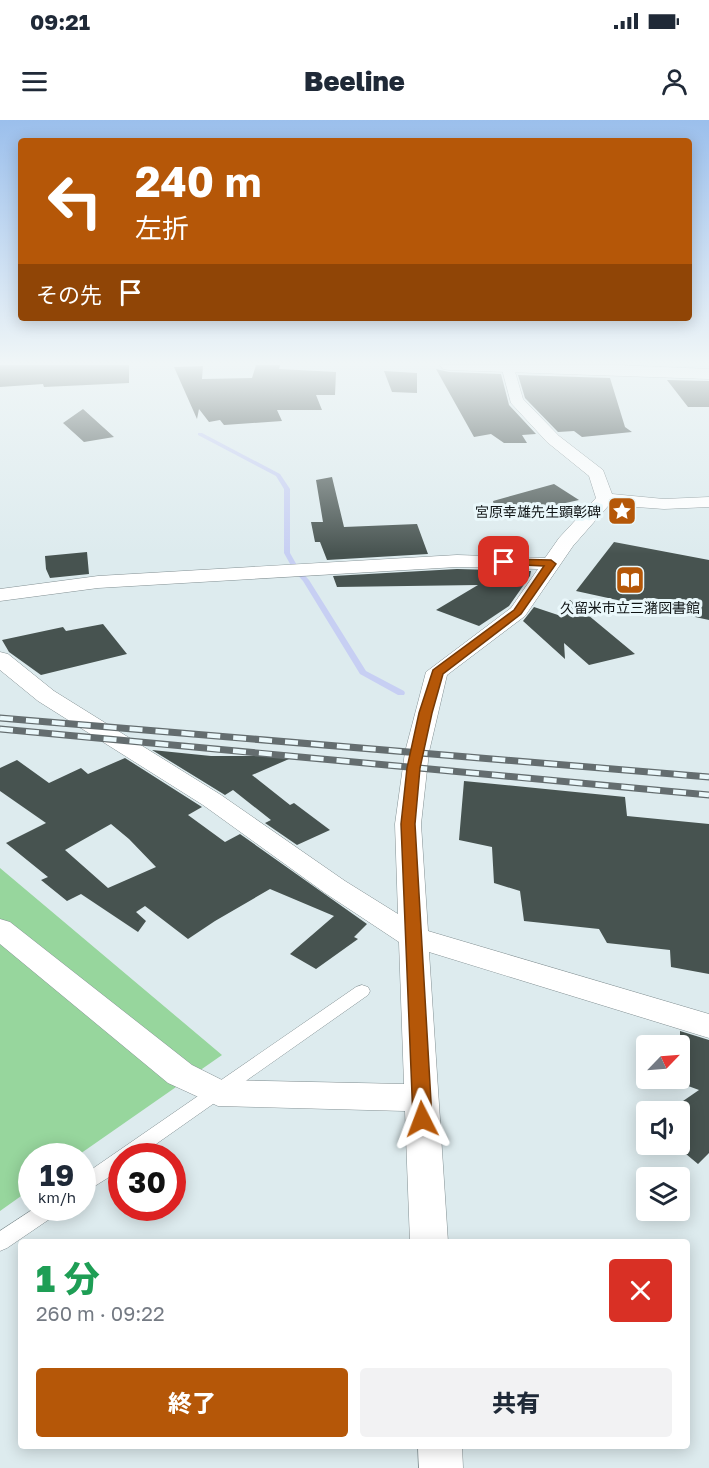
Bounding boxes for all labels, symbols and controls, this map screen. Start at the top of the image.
text: 09:21 [30,8,90,35]
icon: menu [18,65,51,98]
text: Beeline [304,65,405,97]
icon: person [658,65,691,98]
text: 240 m [135,156,261,206]
icon: left [36,162,114,240]
text: 左折 [135,212,189,244]
icon: arrive [114,276,147,309]
text: その先 [36,281,102,308]
place icon: 宮原幸雄先生顕彰碑 [606,495,638,527]
place label: 宮原幸雄先生顕彰碑 [475,503,601,520]
pin [478,536,529,587]
icon: arrive [487,545,520,578]
library icon: 久留米市立三潴図書館 [614,564,646,596]
place label: 久留米市立三潴図書館 [560,599,700,616]
north arrow [636,1035,690,1089]
map controls [636,1035,690,1221]
position arrow [390,1087,454,1151]
button: sound [636,1101,690,1155]
speed limit sign: 30 [108,1143,186,1221]
text: 19 [40,1157,74,1193]
button: layers [636,1167,690,1221]
text: km/h [38,1188,76,1206]
text: 1 分 [36,1257,100,1300]
button: close [609,1259,672,1322]
text: 260 m · 09:22 [36,1301,165,1325]
button: 終了 [36,1368,348,1437]
button: 共有 [360,1368,672,1437]

